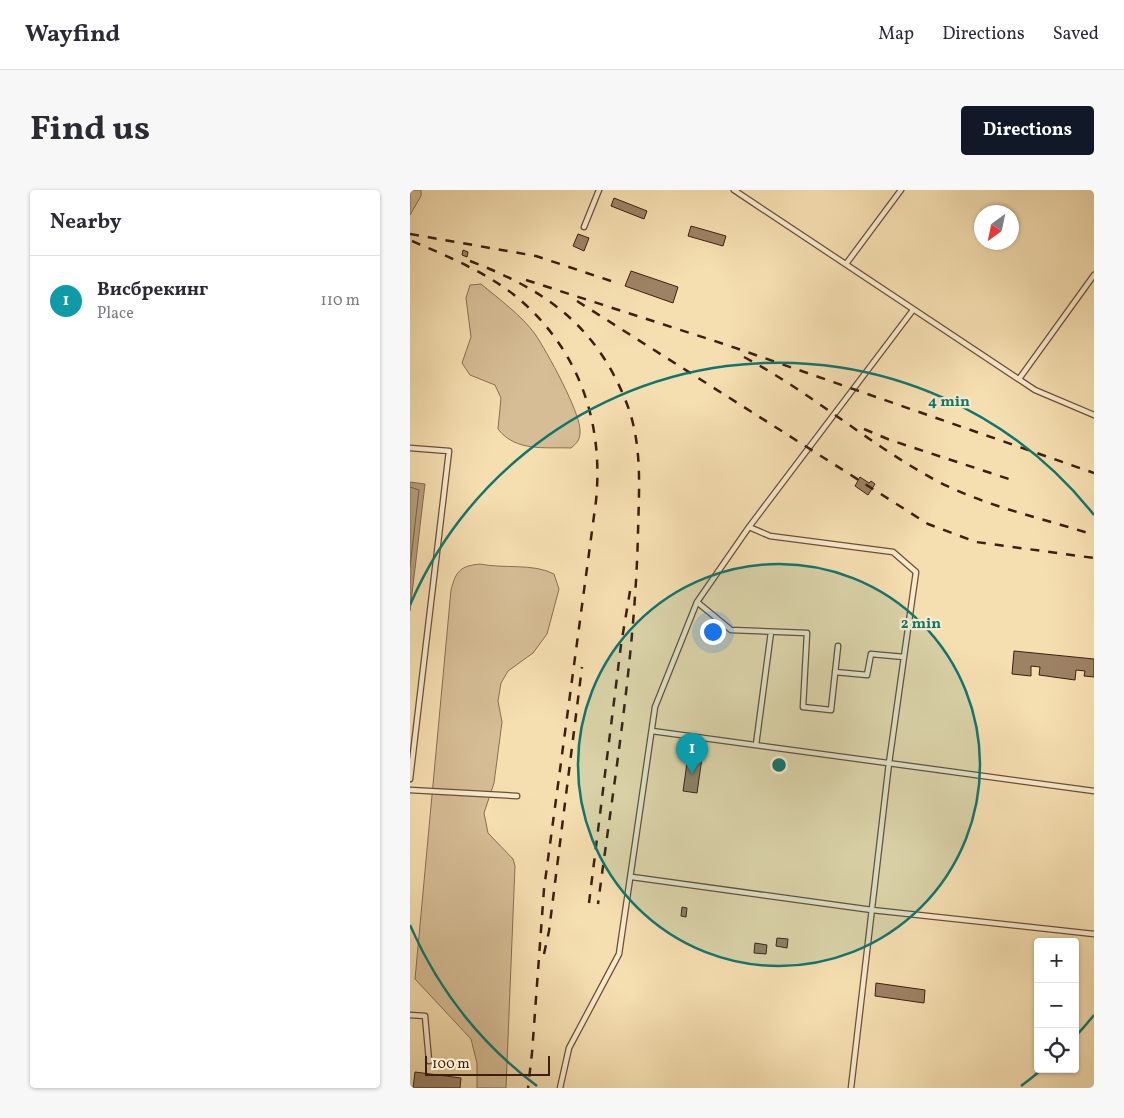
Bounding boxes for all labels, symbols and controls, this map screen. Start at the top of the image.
text: Wayfind [25,18,120,52]
text: Map [878,22,914,47]
text: Directions [942,22,1025,47]
text: Saved [1053,22,1099,47]
text: Find us [30,106,150,154]
button: Directions [961,106,1094,155]
north arrow [974,205,1019,250]
text: Nearby [50,208,121,237]
text: Висбрекинг [97,277,208,303]
text: 1 [63,290,69,312]
text: 110 m [321,290,360,312]
text: Place [97,303,134,325]
text: 4 min [928,392,970,413]
text: 2 min [901,614,941,635]
your location [700,619,726,645]
pin: 1 [676,733,708,774]
centre of rings [770,756,788,774]
map controls [1034,938,1079,1073]
button: + [1034,938,1079,983]
button: − [1034,983,1079,1028]
button: locate [1034,1028,1079,1073]
scale bar [425,1053,550,1076]
text: 100 m [432,1055,470,1074]

